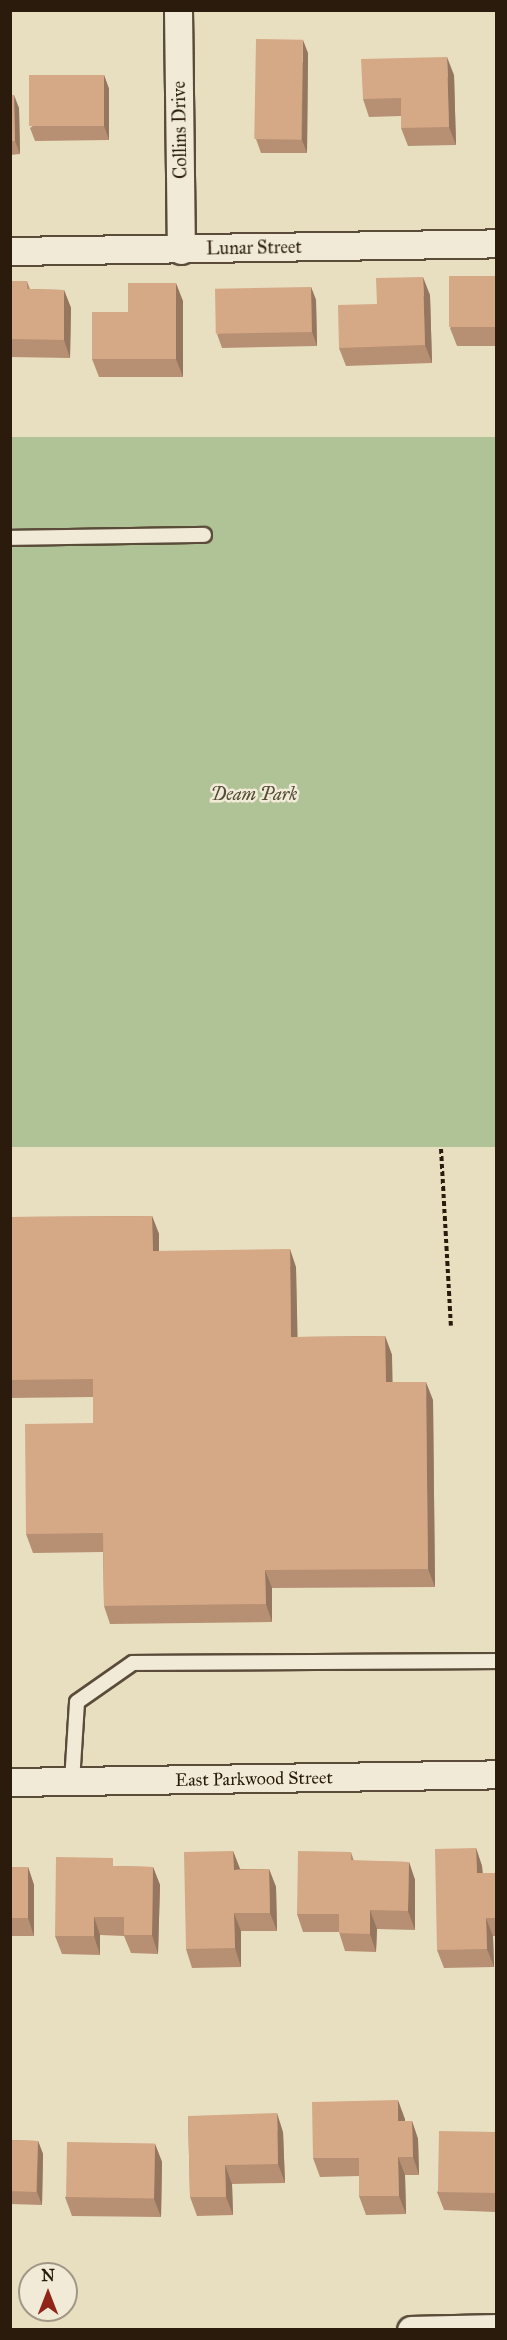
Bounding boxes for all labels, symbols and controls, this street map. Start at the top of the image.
street label: Collins Drive [168,81,192,179]
street label: Lunar Street [206,236,302,260]
park label: Deam Park [211,783,297,805]
street label: East Parkwood Street [175,1767,333,1791]
north arrow [18,2262,78,2322]
text: N [41,2266,55,2285]

